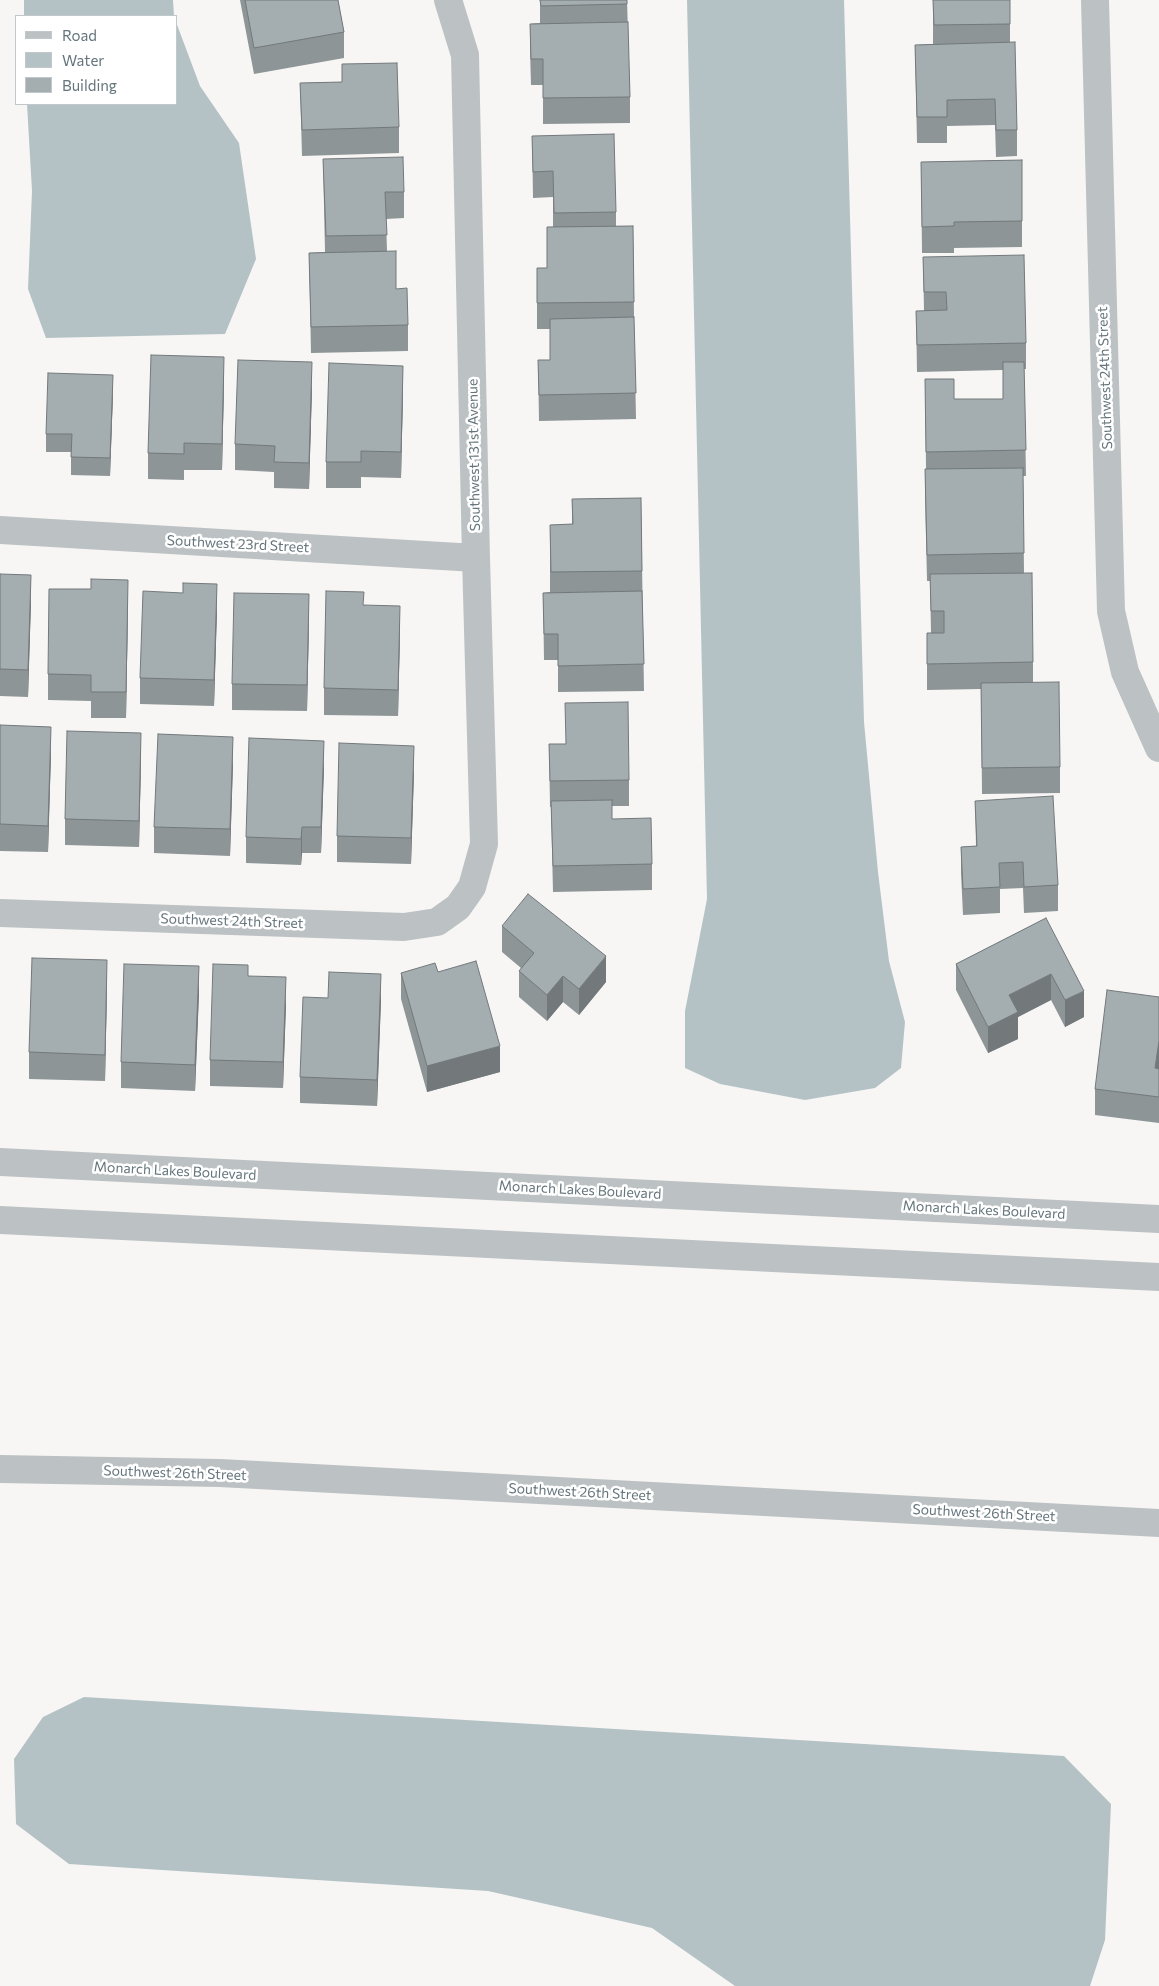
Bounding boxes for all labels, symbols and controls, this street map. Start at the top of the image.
legend [15,15,178,105]
text: Road [62,26,97,44]
text: Water [62,51,104,69]
text: Building [62,76,117,94]
street label: Southwest 24th Street [1094,306,1116,450]
street label: Southwest 131st Avenue [464,379,484,531]
street label: Southwest 23rd Street [166,532,310,556]
street label: Southwest 24th Street [160,910,304,932]
street label: Monarch Lakes Boulevard [93,1158,257,1184]
street label: Monarch Lakes Boulevard [498,1177,662,1203]
street label: Monarch Lakes Boulevard [902,1197,1066,1223]
street label: Southwest 26th Street [103,1462,247,1484]
street label: Southwest 26th Street [508,1480,652,1504]
street label: Southwest 26th Street [912,1501,1056,1525]

